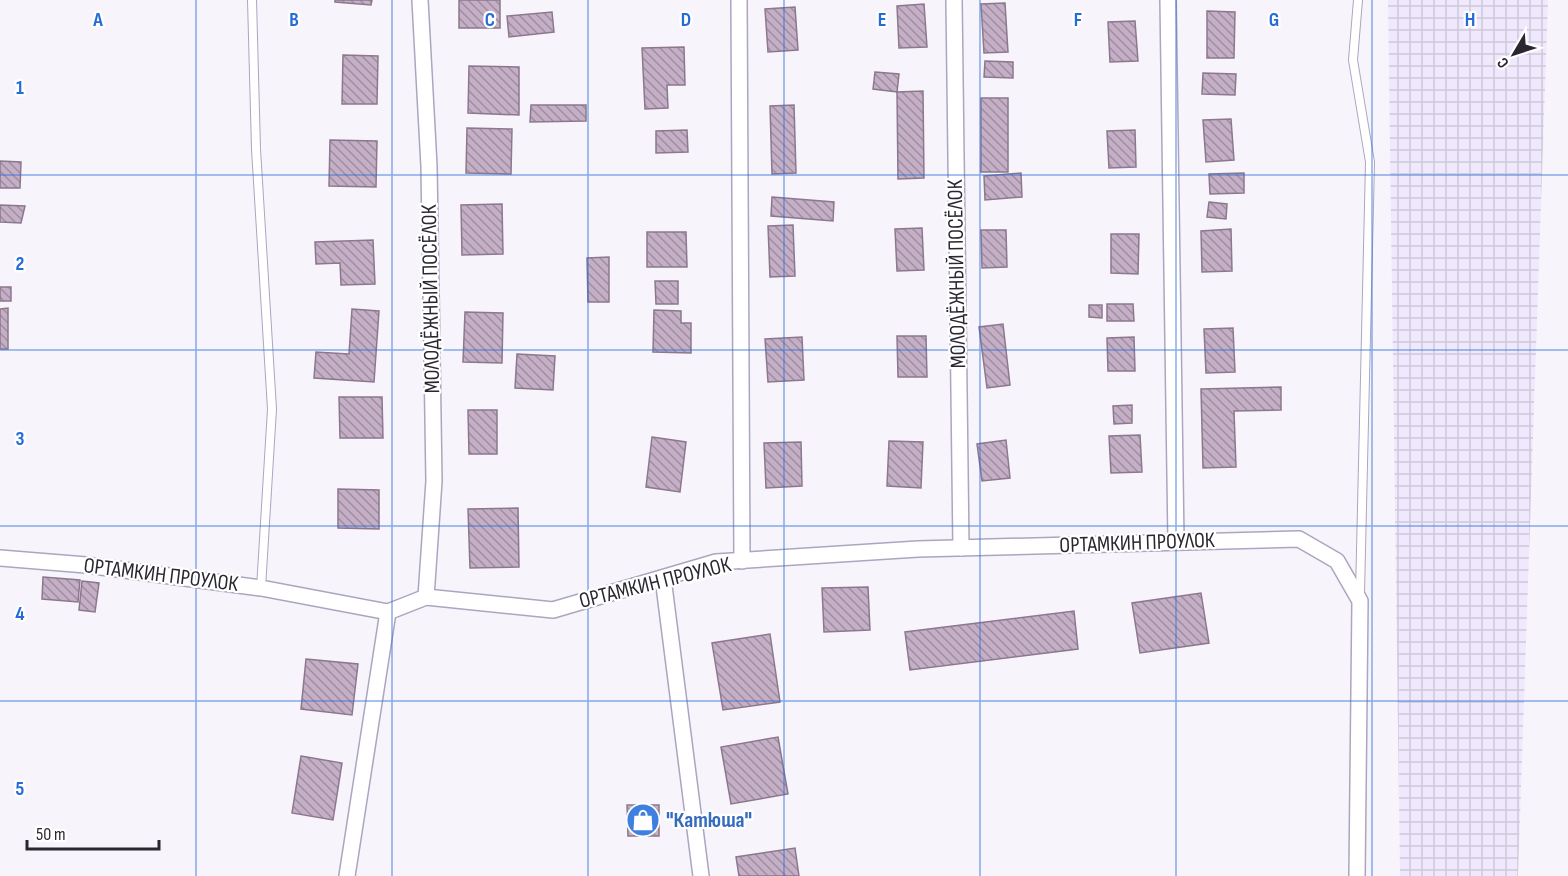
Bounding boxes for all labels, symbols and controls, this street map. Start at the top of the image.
text: A [92,8,103,32]
text: B [289,8,299,32]
text: C [485,8,495,32]
text: D [681,8,691,32]
text: E [878,8,886,32]
text: F [1074,8,1082,32]
text: G [1269,8,1279,32]
text: H [1465,8,1475,32]
north arrow [1484,24,1544,84]
text: С [1494,53,1513,72]
text: 1 [16,76,24,100]
street label: МОЛОДЁЖНЫЙ ПОСЁЛОК [942,179,972,369]
street label: МОЛОДЁЖНЫЙ ПОСЁЛОК [416,204,446,394]
text: 2 [16,252,24,276]
text: 3 [16,427,25,451]
street label: ОРТАМКИН ПРОУЛОК [1059,527,1215,559]
street label: ОРТАМКИН ПРОУЛОК [576,551,734,615]
street label: ОРТАМКИН ПРОУЛОК [82,552,240,598]
text: 4 [15,602,25,626]
text: 5 [16,777,25,801]
shop icon: "Катюша" [625,802,661,838]
place label: "Катюша" [666,807,752,834]
scale bar [27,813,159,851]
text: 50 m [36,824,66,845]

